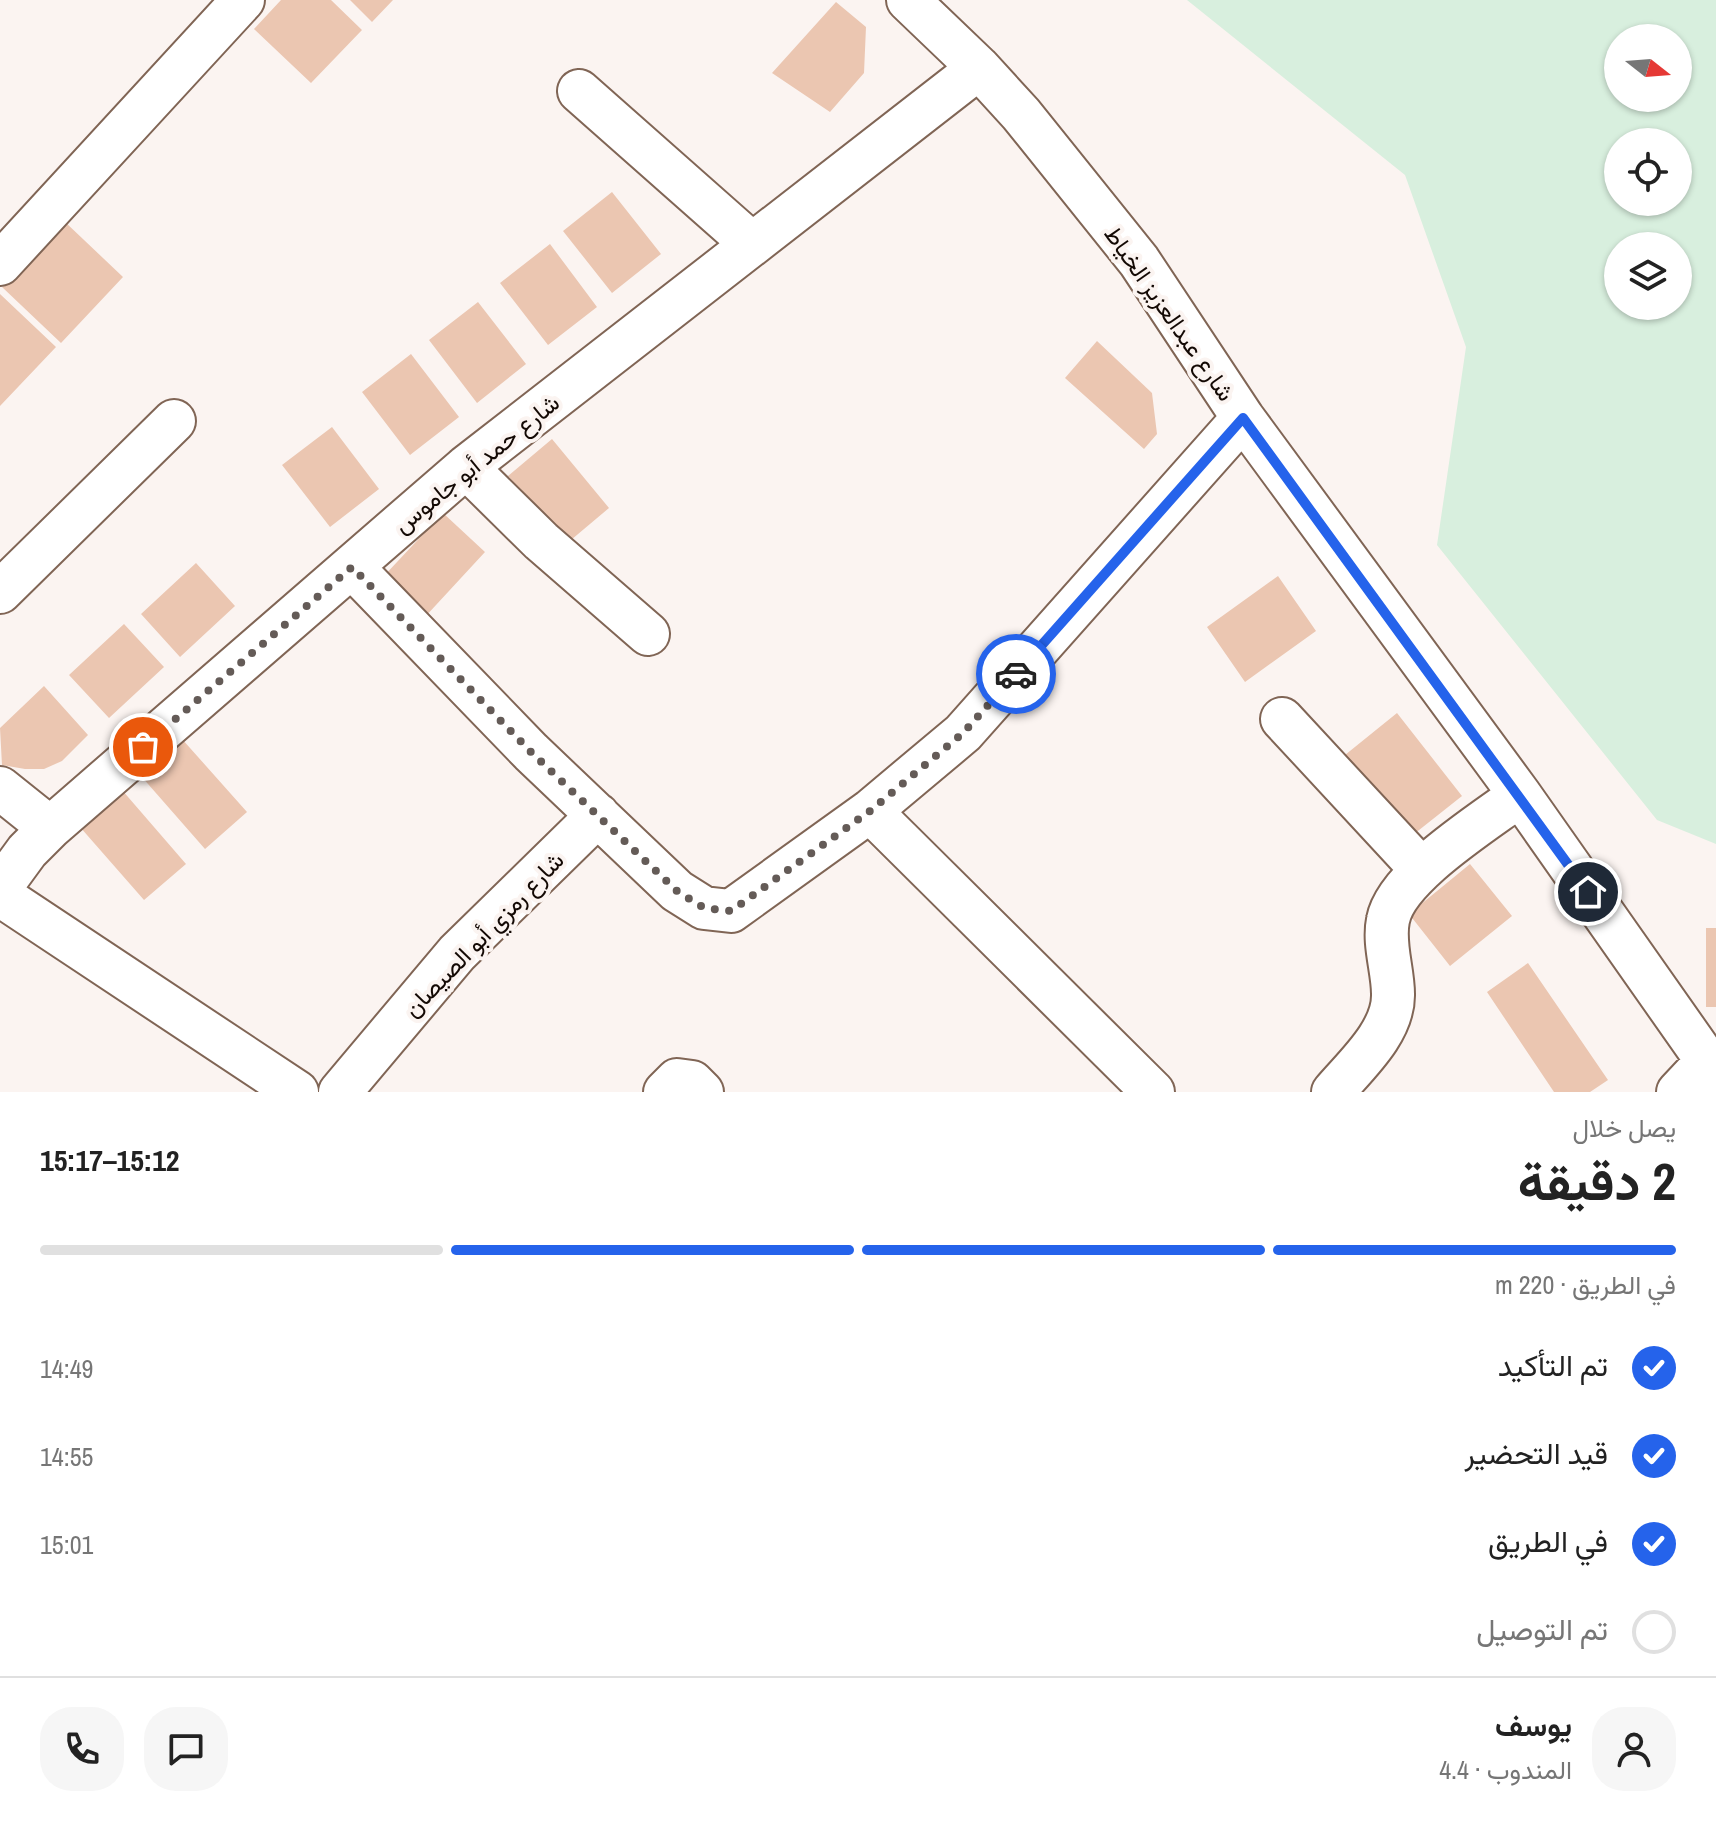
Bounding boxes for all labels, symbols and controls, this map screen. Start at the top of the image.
north arrow [1604,24,1692,112]
map controls [1604,24,1692,320]
button: locate [1604,128,1692,216]
street label: شارع عبدالعزيز الخياط [1097,219,1243,408]
button: layers [1604,232,1692,320]
street label: شارع حمد أبو جاموس [386,386,566,541]
courier [976,634,1056,714]
icon: car [994,652,1038,696]
pin [109,713,177,781]
icon: bag [121,725,165,769]
street label: شارع رمزي أبو الصيصان [396,844,573,1026]
pin [1554,858,1622,926]
icon: home [1566,870,1610,914]
text: يصل خلال [1572,1110,1676,1145]
text: 15:12–15:17 [40,1140,180,1180]
text: 2 دقيقة [1518,1146,1676,1216]
text: في الطريق · 220 m [1495,1267,1676,1302]
text: تم التأكيد [1498,1345,1608,1385]
icon: check [1632,1346,1676,1390]
text: 14:49 [40,1351,93,1386]
text: قيد التحضير [1465,1433,1608,1473]
icon: check [1632,1434,1676,1478]
text: 14:55 [40,1439,93,1474]
text: في الطريق [1488,1521,1608,1561]
icon: check [1632,1522,1676,1566]
text: 15:01 [40,1527,93,1562]
text: تم التوصيل [1476,1609,1608,1649]
text: يوسف [1495,1705,1572,1745]
button: phone [40,1707,124,1791]
button: chat [144,1707,228,1791]
button: person [1592,1707,1676,1791]
text: المندوب · 4.4 [1439,1752,1572,1787]

